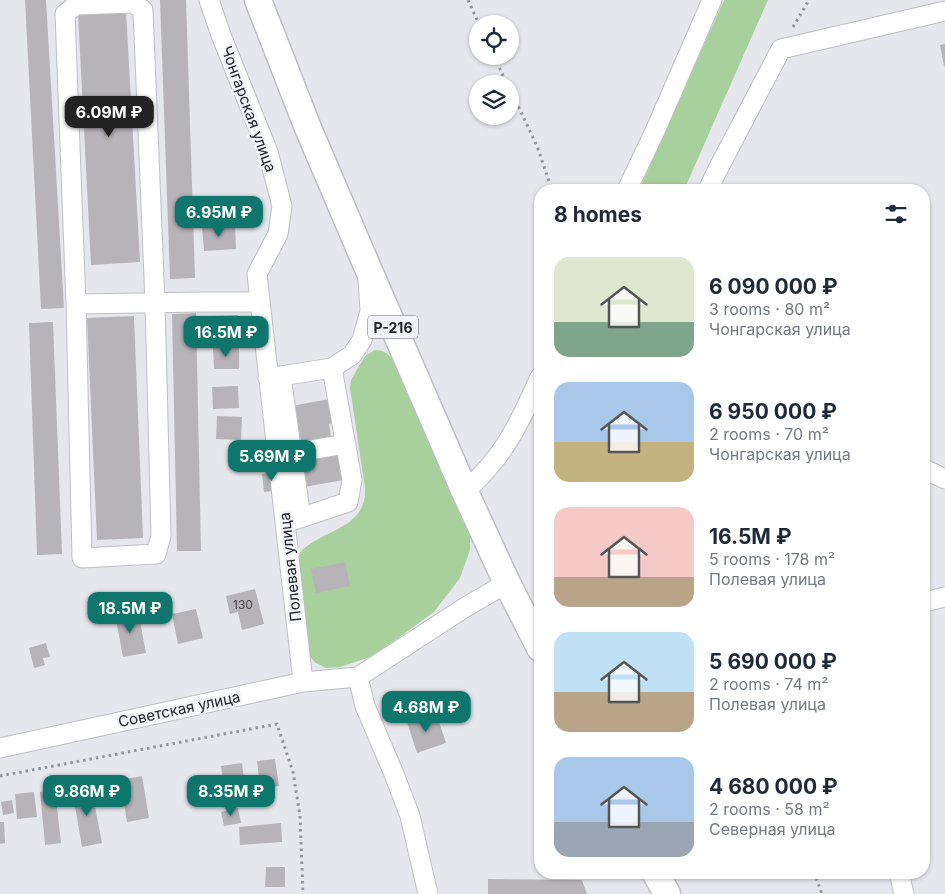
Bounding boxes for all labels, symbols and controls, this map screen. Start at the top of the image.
map controls [469,15,519,125]
button: locate [469,15,519,65]
street label: Чонгарская улица [217,43,281,175]
button: layers [469,75,519,125]
pin: 6.09M ₽ [63,96,155,138]
text: 6.09M ₽ [76,102,142,122]
pin: 6.95M ₽ [173,196,265,238]
icon: filters [882,200,910,228]
text: 6.95M ₽ [186,202,252,222]
text: 8 homes [554,202,642,227]
text: 6 090 000 ₽ [709,274,838,299]
icon: home [594,277,654,337]
text: 3 rooms · 80 m² [709,299,830,319]
pin: 16.5M ₽ [180,316,272,358]
road number: Р-216 [368,316,418,338]
text: Чонгарская улица [709,319,851,339]
text: 16.5M ₽ [195,322,257,342]
text: 6 950 000 ₽ [709,399,837,424]
icon: home [594,402,654,462]
text: 2 rooms · 70 m² [709,424,829,444]
pin: 5.69M ₽ [226,440,318,482]
text: Чонгарская улица [709,444,851,464]
text: 5.69M ₽ [239,446,305,466]
street label: Полевая улица [275,512,305,622]
text: 16.5M ₽ [709,524,791,549]
icon: home [594,527,654,587]
text: 5 rooms · 178 m² [709,549,835,569]
text: Полевая улица [709,569,826,589]
pin: 18.5M ₽ [84,592,176,634]
house number: 130 [233,597,253,612]
text: 18.5M ₽ [98,598,162,618]
text: 5 690 000 ₽ [709,649,837,674]
icon: home [594,652,654,712]
text: 2 rooms · 74 m² [709,674,828,694]
street label: Советская улица [116,687,242,731]
pin: 4.68M ₽ [380,690,472,733]
text: Полевая улица [709,694,826,714]
text: 4.68M ₽ [393,697,459,717]
pin: 9.86M ₽ [41,774,133,817]
pin: 8.35M ₽ [185,774,277,817]
text: 4 680 000 ₽ [709,774,838,799]
icon: home [594,777,654,837]
text: 9.86M ₽ [54,781,120,801]
text: 8.35M ₽ [198,781,264,801]
text: 2 rooms · 58 m² [709,799,829,819]
text: Северная улица [709,819,835,839]

